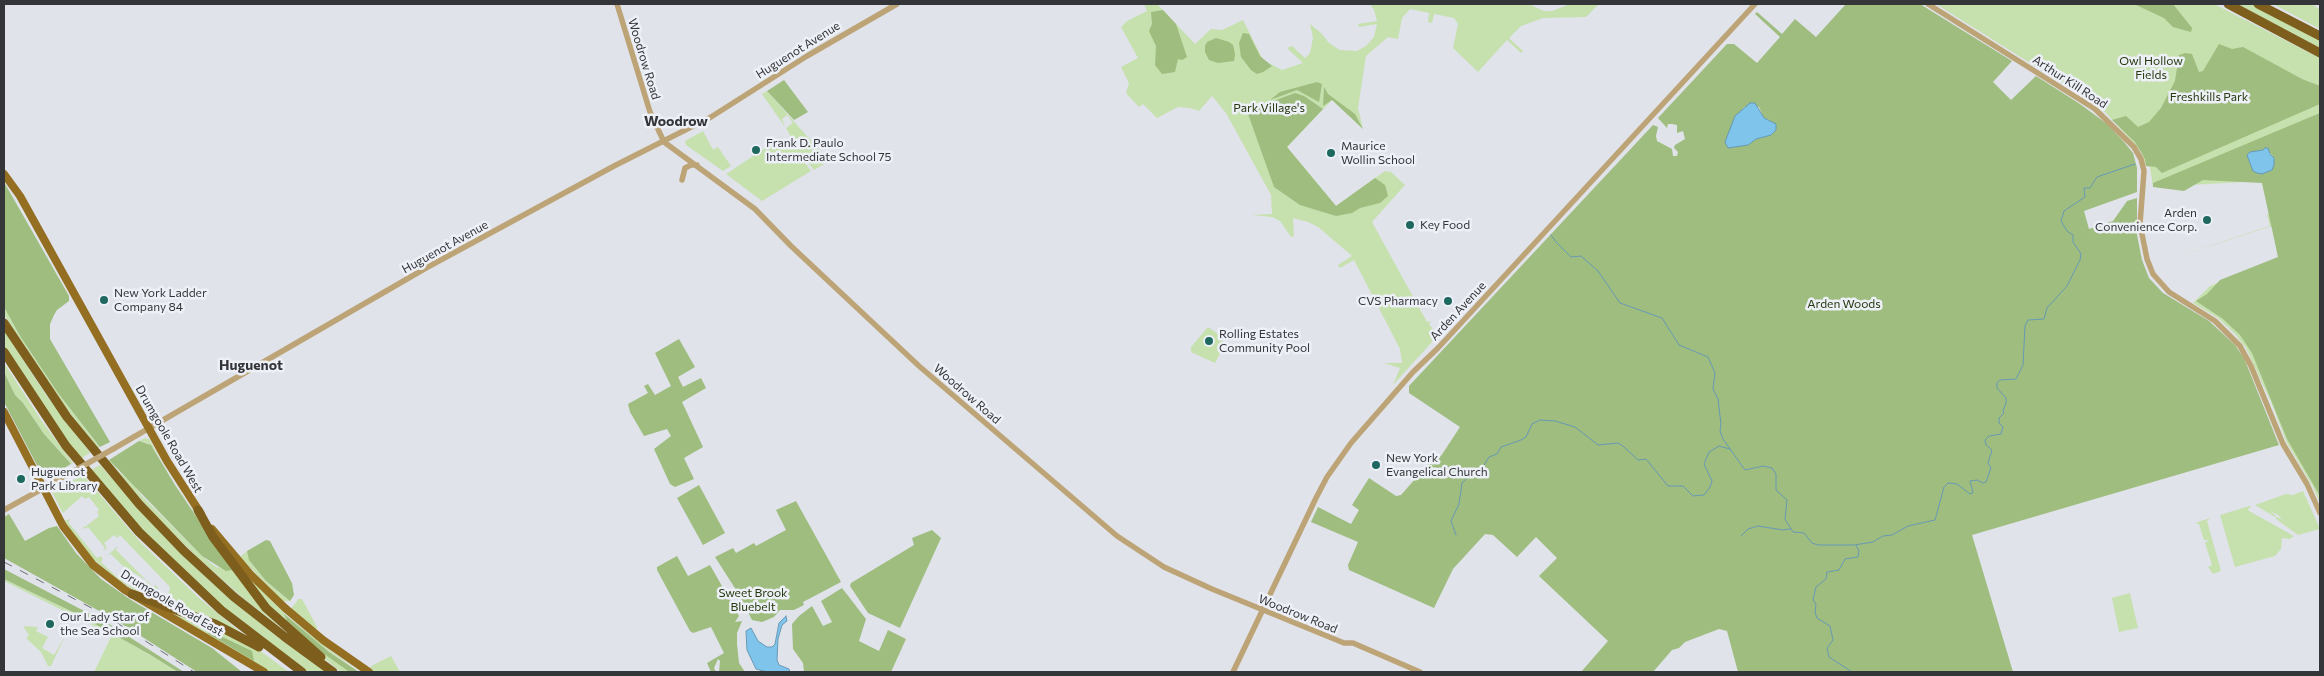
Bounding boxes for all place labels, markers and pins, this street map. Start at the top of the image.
place label: Frank D. Paulo Intermediate School 75 [766,136,891,164]
place label: Maurice Wollin School [1341,139,1415,167]
marker: Frank D. Paulo Intermediate School 75 [750,144,762,156]
marker: Maurice Wollin School [1325,147,1337,159]
place label: Arden Convenience Corp. [2095,206,2197,234]
marker: Arden Convenience Corp. [2201,214,2213,226]
place label: Key Food [1420,218,1470,232]
marker: Key Food [1404,219,1416,231]
place label: New York Ladder Company 84 [114,286,207,314]
marker: New York Ladder Company 84 [98,294,110,306]
place label: CVS Pharmacy [1358,294,1438,308]
marker: CVS Pharmacy [1442,295,1454,307]
place label: Rolling Estates Community Pool [1219,327,1310,355]
marker: Rolling Estates Community Pool [1203,335,1215,347]
place label: New York Evangelical Church [1386,451,1488,479]
marker: New York Evangelical Church [1370,459,1382,471]
place label: Huguenot Park Library [31,465,97,493]
marker: Huguenot Park Library [15,473,27,485]
place label: Our Lady Star of the Sea School [60,610,149,638]
marker: Our Lady Star of the Sea School [44,618,56,630]

